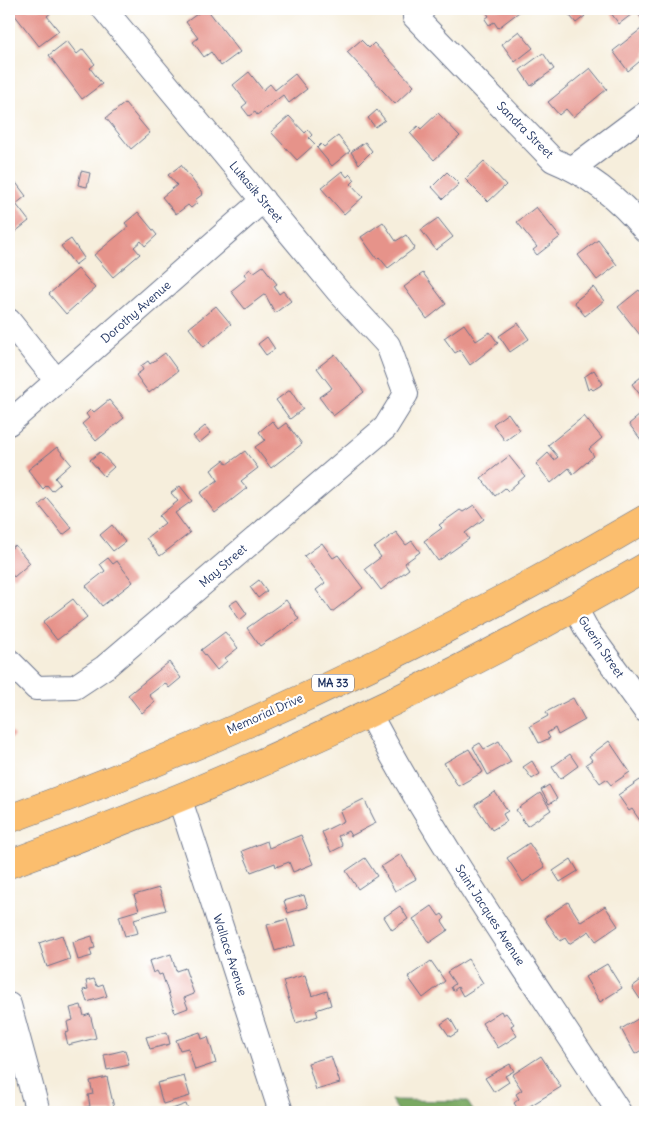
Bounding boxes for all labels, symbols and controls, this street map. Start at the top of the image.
street label: Sandra Street [494,98,557,161]
street label: Lukasik Street [226,158,286,225]
street label: Dorothy Avenue [98,277,174,346]
street label: May Street [196,541,250,590]
street label: Guerin Street [575,613,628,681]
road number: MA 33 [312,674,354,691]
street label: Memorial Drive [224,690,305,737]
street label: Saint Jacques Avenue [452,861,529,968]
street label: Wallace Avenue [210,912,251,998]

